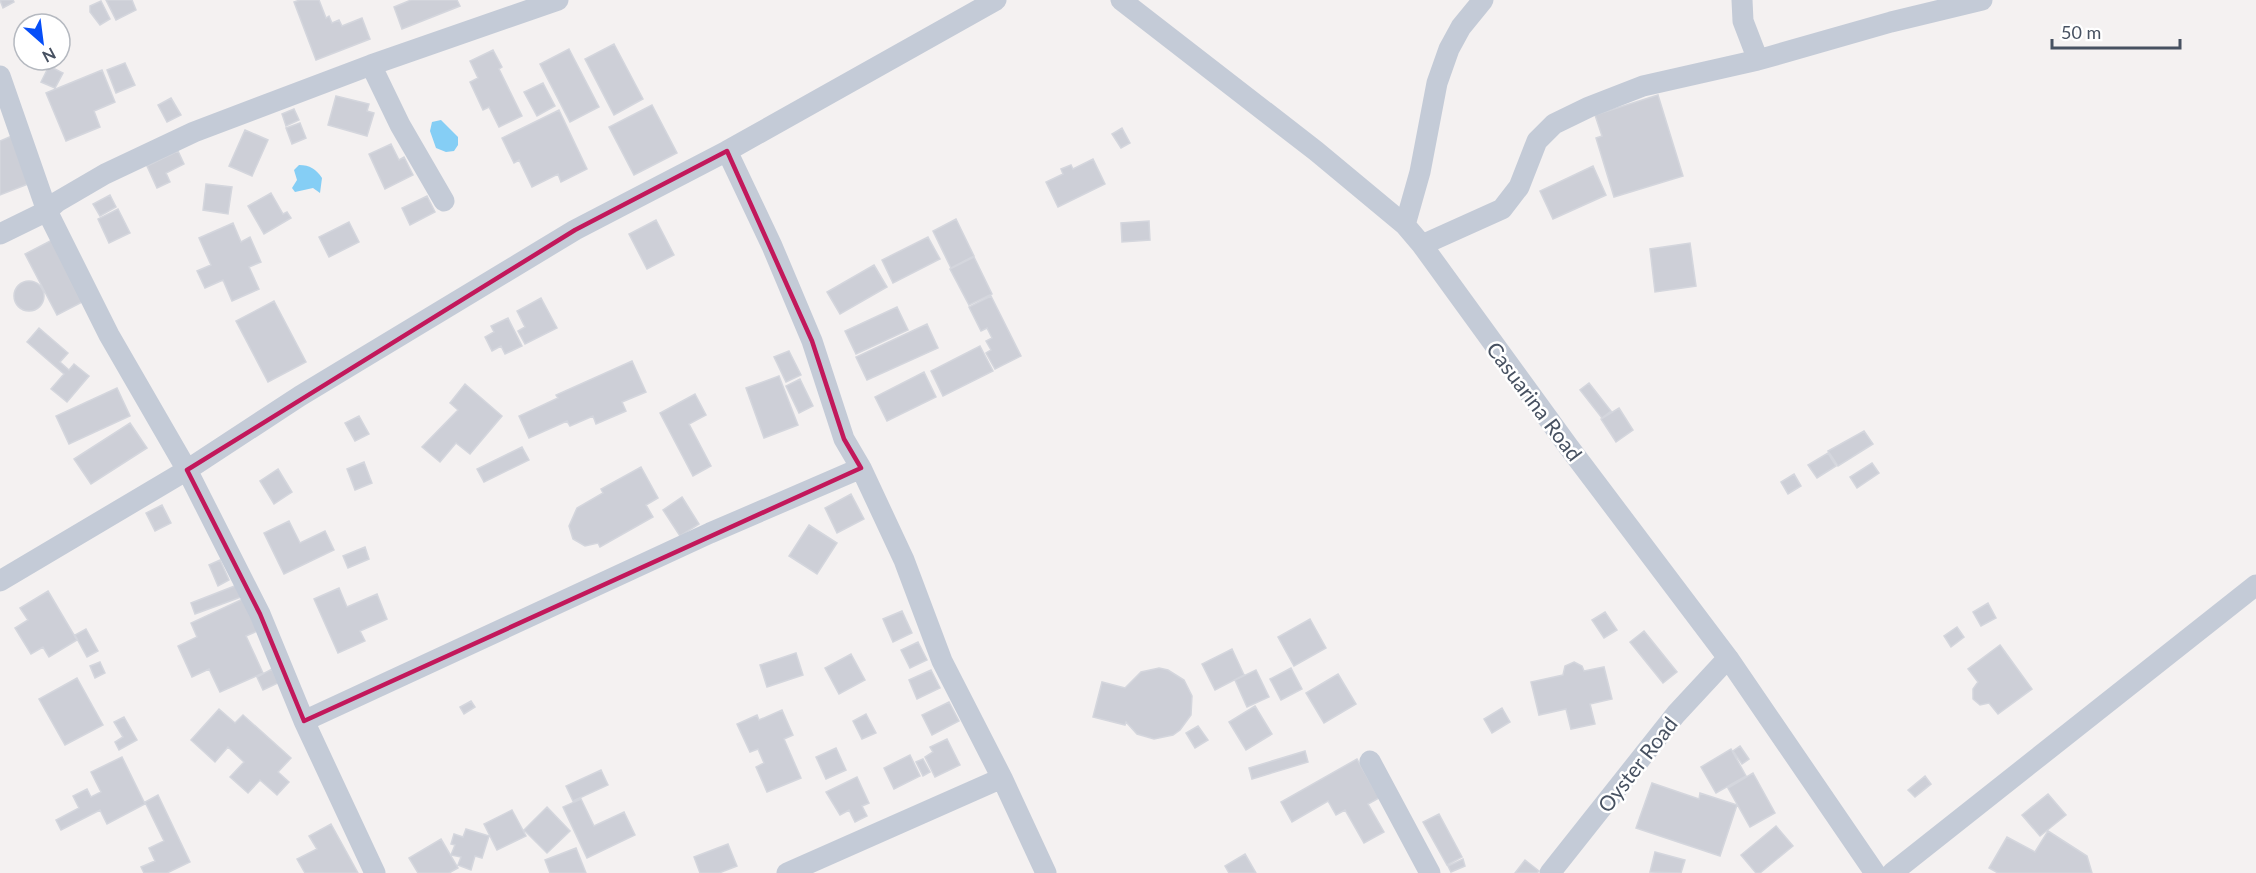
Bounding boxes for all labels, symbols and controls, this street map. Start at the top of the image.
north arrow [12,12,72,72]
scale bar [2052,12,2180,50]
text: 50 m [2061,21,2101,43]
text: N [39,44,59,67]
street label: Casuarina Road [1482,337,1588,465]
street label: Oyster Road [1592,711,1682,817]

